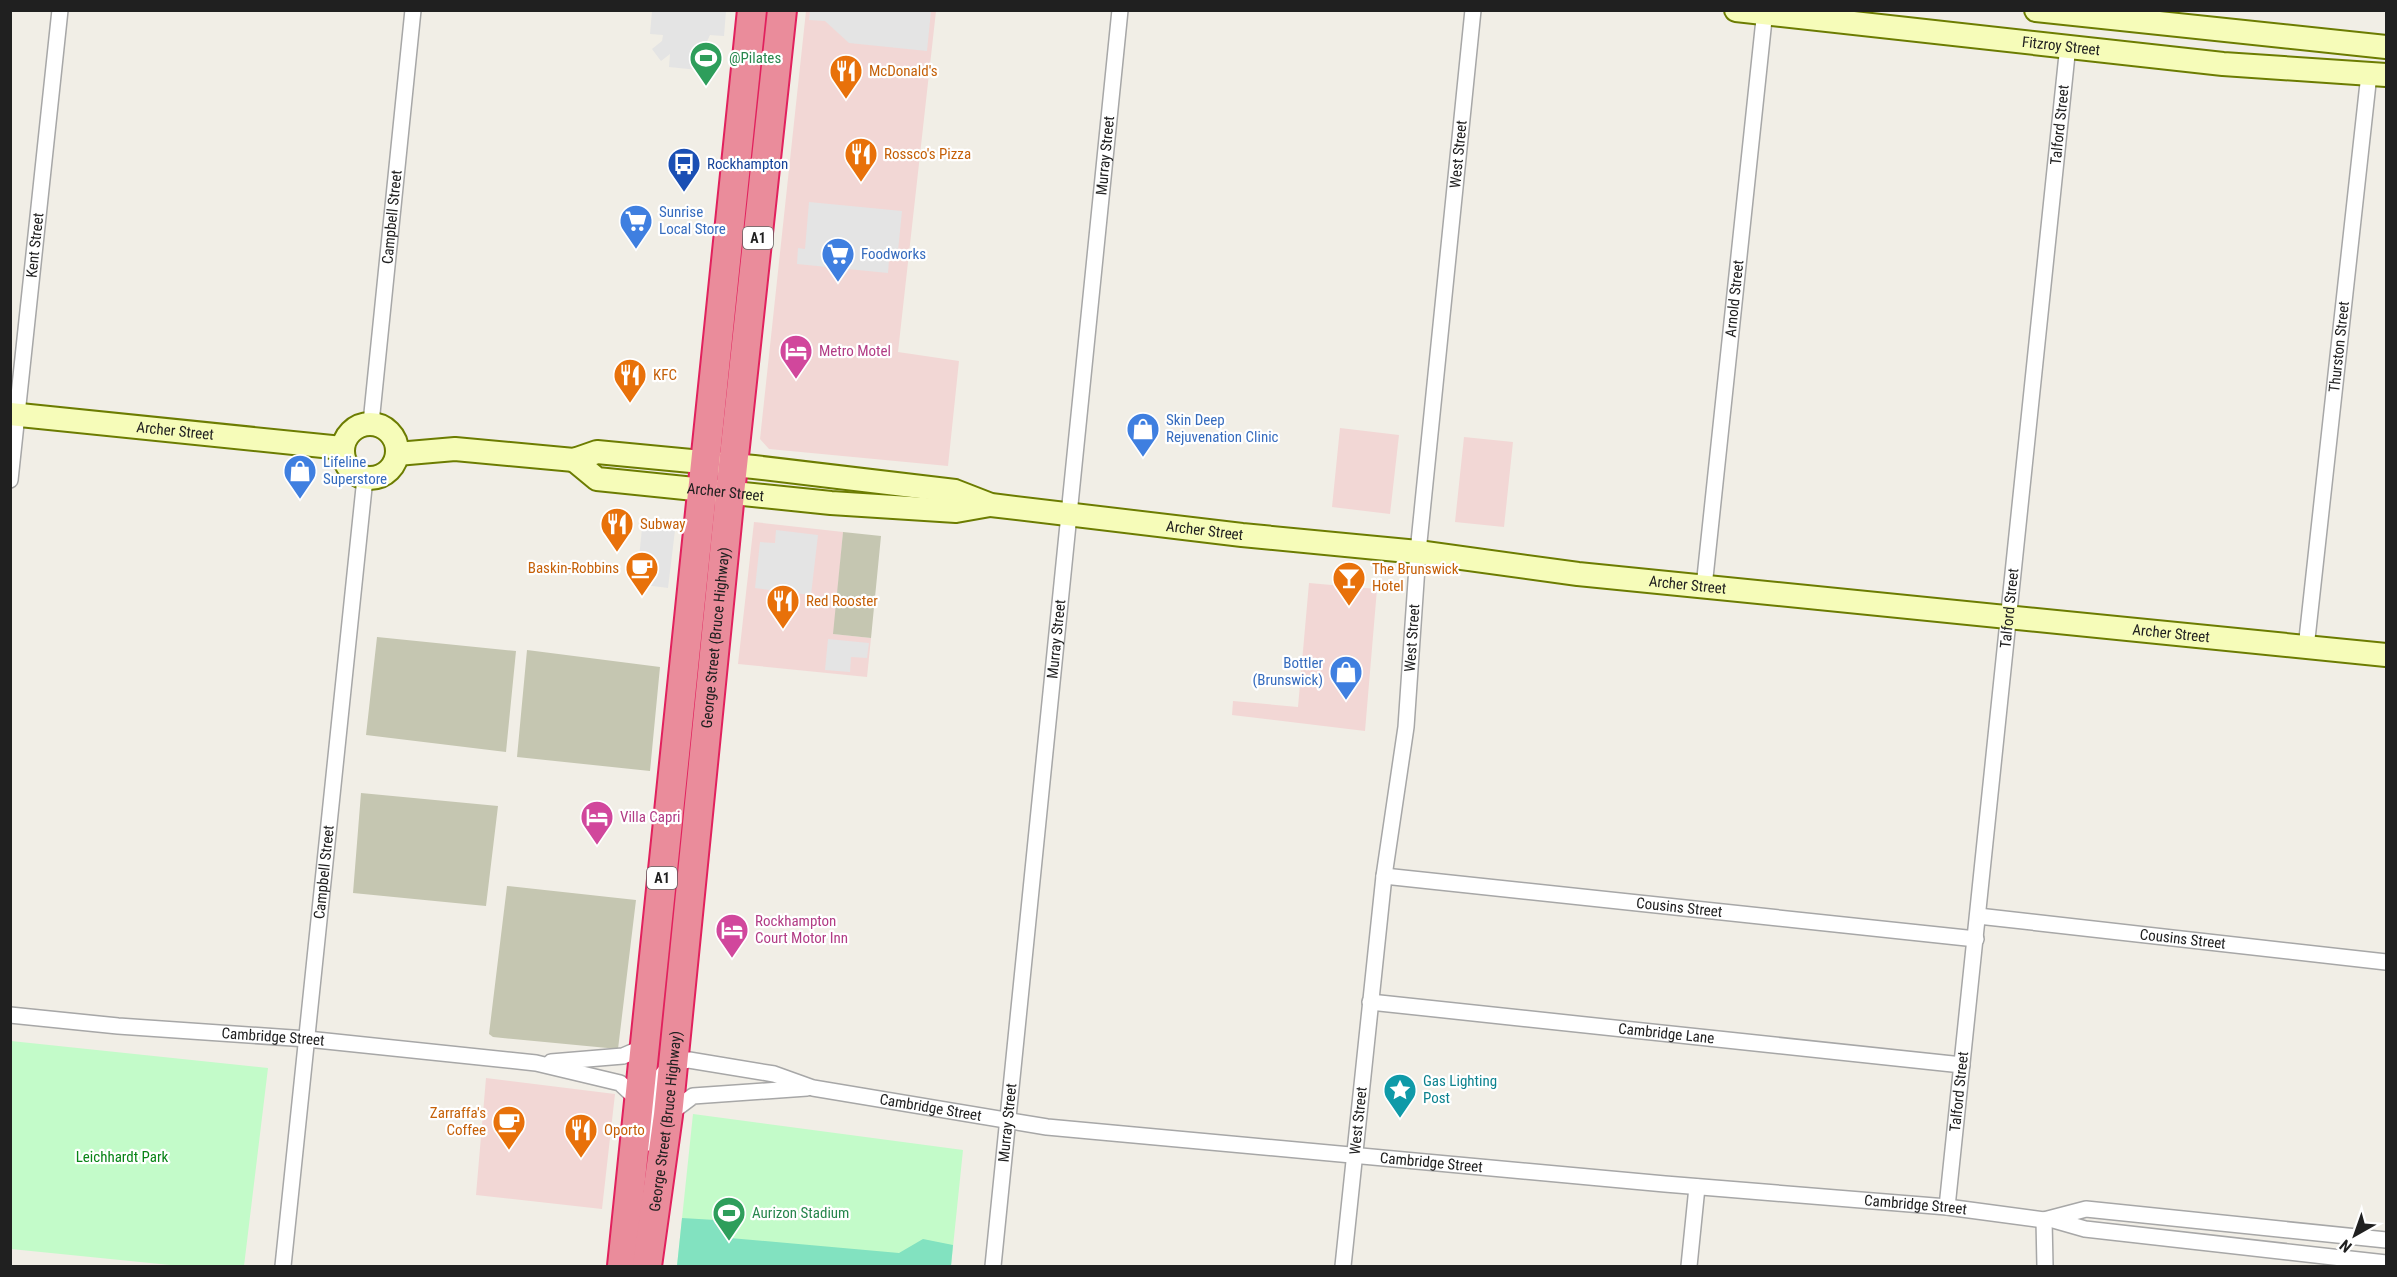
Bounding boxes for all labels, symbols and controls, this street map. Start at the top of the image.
street label: Fitzroy Street [2021,33,2101,59]
sports icon: @Pilates [688,40,724,87]
place label: @Pilates [729,49,781,67]
restaurant icon: McDonald's [828,53,864,100]
place label: McDonald's [869,62,938,80]
street label: Talford Street [2047,84,2073,166]
street label: Murray Street [1092,115,1118,196]
street label: West Street [1446,119,1471,189]
restaurant icon: Rossco's Pizza [843,136,879,183]
place label: Rossco's Pizza [884,145,971,163]
bus stop icon: Rockhampton [666,146,702,193]
place label: Rockhampton [707,155,788,173]
street label: Campbell Street [378,169,406,265]
supermarket icon: Sunrise Local Store [618,203,654,250]
place label: Sunrise Local Store [659,203,726,238]
street label: Kent Street [23,212,47,279]
road number: A1 [743,227,773,249]
supermarket icon: Foodworks [820,236,856,283]
place label: Foodworks [861,245,926,263]
street label: Arnold Street [1721,259,1748,338]
street label: Thurston Street [2325,300,2353,393]
hotel icon: Metro Motel [778,333,814,380]
place label: Metro Motel [819,342,891,360]
restaurant icon: KFC [612,357,648,404]
place label: KFC [653,366,677,384]
shop icon: Skin Deep Rejuvenation Clinic [1125,411,1161,458]
place label: Skin Deep Rejuvenation Clinic [1166,411,1279,446]
street label: Archer Street [136,418,215,444]
shop icon: Lifeline Superstore [282,453,318,500]
place label: Lifeline Superstore [323,453,387,488]
street label: Archer Street [686,479,765,505]
restaurant icon: Subway [599,506,635,553]
place label: Subway [640,515,686,533]
street label: Archer Street [1165,517,1244,544]
street label: George Street (Bruce Highway) [698,546,734,729]
cafe icon: Baskin-Robbins [624,550,660,597]
place label: Baskin-Robbins [528,559,619,577]
bar icon: The Brunswick Hotel [1331,560,1367,607]
place label: The Brunswick Hotel [1372,560,1459,595]
street label: Talford Street [1996,567,2022,649]
street label: Archer Street [1648,572,1727,598]
restaurant icon: Red Rooster [765,583,801,630]
place label: Red Rooster [806,592,878,610]
street label: Murray Street [1043,599,1069,680]
street label: West Street [1401,603,1423,673]
street label: Archer Street [2132,621,2211,646]
place label: Bottler (Brunswick) [1253,654,1323,689]
shop icon: Bottler (Brunswick) [1328,654,1364,701]
hotel icon: Villa Capri [579,799,615,846]
place label: Villa Capri [620,808,680,826]
street label: Campbell Street [310,824,338,920]
road number: A1 [647,867,677,889]
street label: Cousins Street [1635,894,1723,921]
hotel icon: Rockhampton Court Motor Inn [714,912,750,959]
place label: Rockhampton Court Motor Inn [755,912,848,947]
street label: Cousins Street [2139,925,2227,953]
street label: Cambridge Lane [1617,1019,1715,1048]
street label: Cambridge Street [221,1024,325,1050]
street label: George Street (Bruce Highway) [646,1030,685,1213]
street label: Talford Street [1946,1051,1972,1133]
place icon: Gas Lighting Post [1382,1072,1418,1119]
place label: Gas Lighting Post [1423,1072,1497,1107]
street label: Murray Street [995,1082,1020,1163]
street label: West Street [1346,1086,1371,1156]
street label: Cambridge Street [878,1090,983,1125]
place label: Zarraffa's Coffee [430,1104,486,1139]
cafe icon: Zarraffa's Coffee [491,1104,527,1151]
restaurant icon: Oporto [563,1112,599,1159]
place label: Oporto [604,1121,645,1139]
park label: Leichhardt Park [76,1148,169,1166]
street label: Cambridge Street [1379,1149,1483,1176]
street label: Cambridge Street [1863,1191,1968,1219]
sports icon: Aurizon Stadium [711,1195,747,1242]
place label: Aurizon Stadium [752,1204,849,1222]
north arrow [2325,1205,2385,1265]
text: N [2336,1236,2356,1257]

